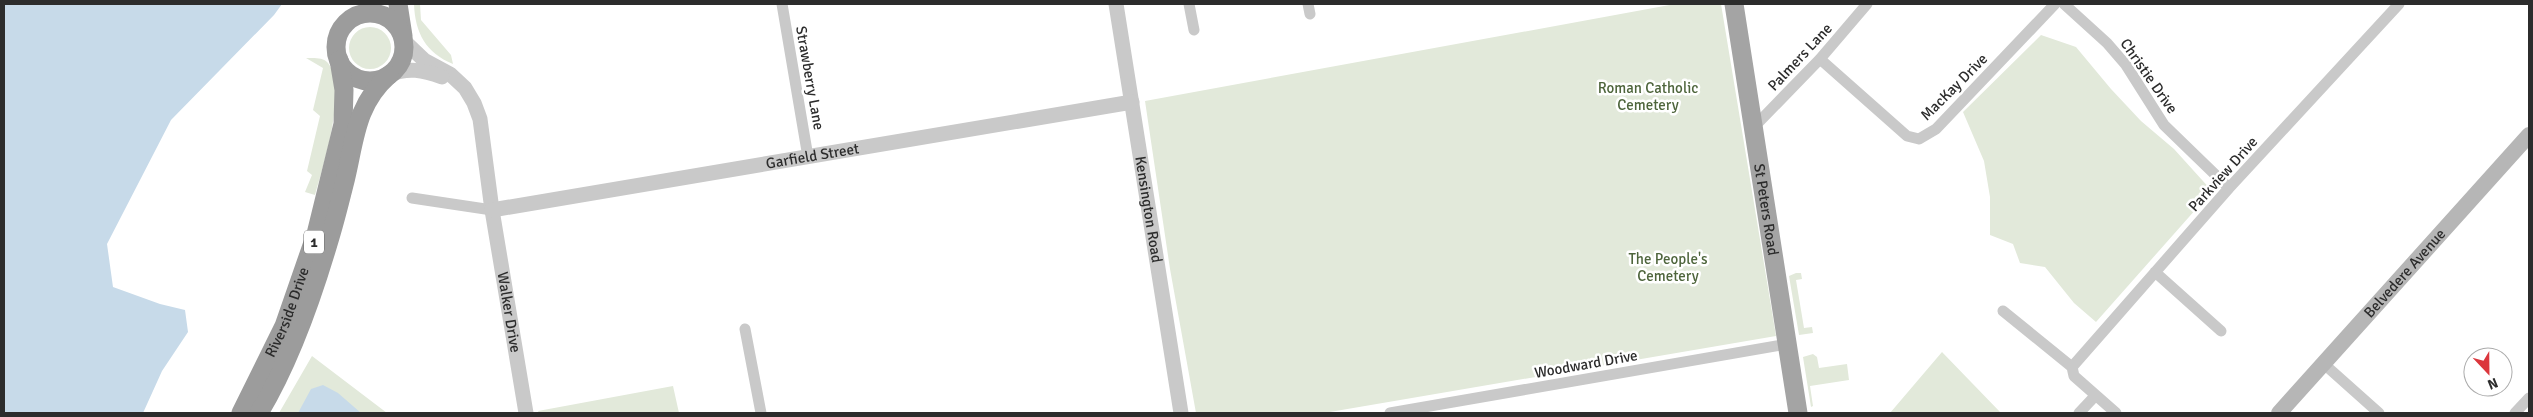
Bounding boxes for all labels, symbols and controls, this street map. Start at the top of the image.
street label: Palmers Lane [1764,19,1836,95]
street label: Strawberry Lane [792,25,828,131]
street label: Christie Drive [2117,35,2181,117]
street label: MacKay Drive [1917,50,1991,124]
park label: Roman Catholic Cemetery [1598,79,1698,114]
street label: Parkview Drive [2185,133,2261,215]
street label: Garfield Street [765,139,860,173]
street label: Kensington Road [1131,155,1166,264]
street label: St Peters Road [1750,162,1782,257]
street label: Belvedere Avenue [2360,225,2449,321]
road number: 1 [304,230,324,253]
park label: The People's Cemetery [1628,250,1708,285]
street label: Riverside Drive [261,265,313,360]
street label: Walker Drive [494,271,525,354]
street label: Woodward Drive [1533,346,1639,382]
north arrow [2463,347,2513,397]
text: N [2485,374,2500,393]

